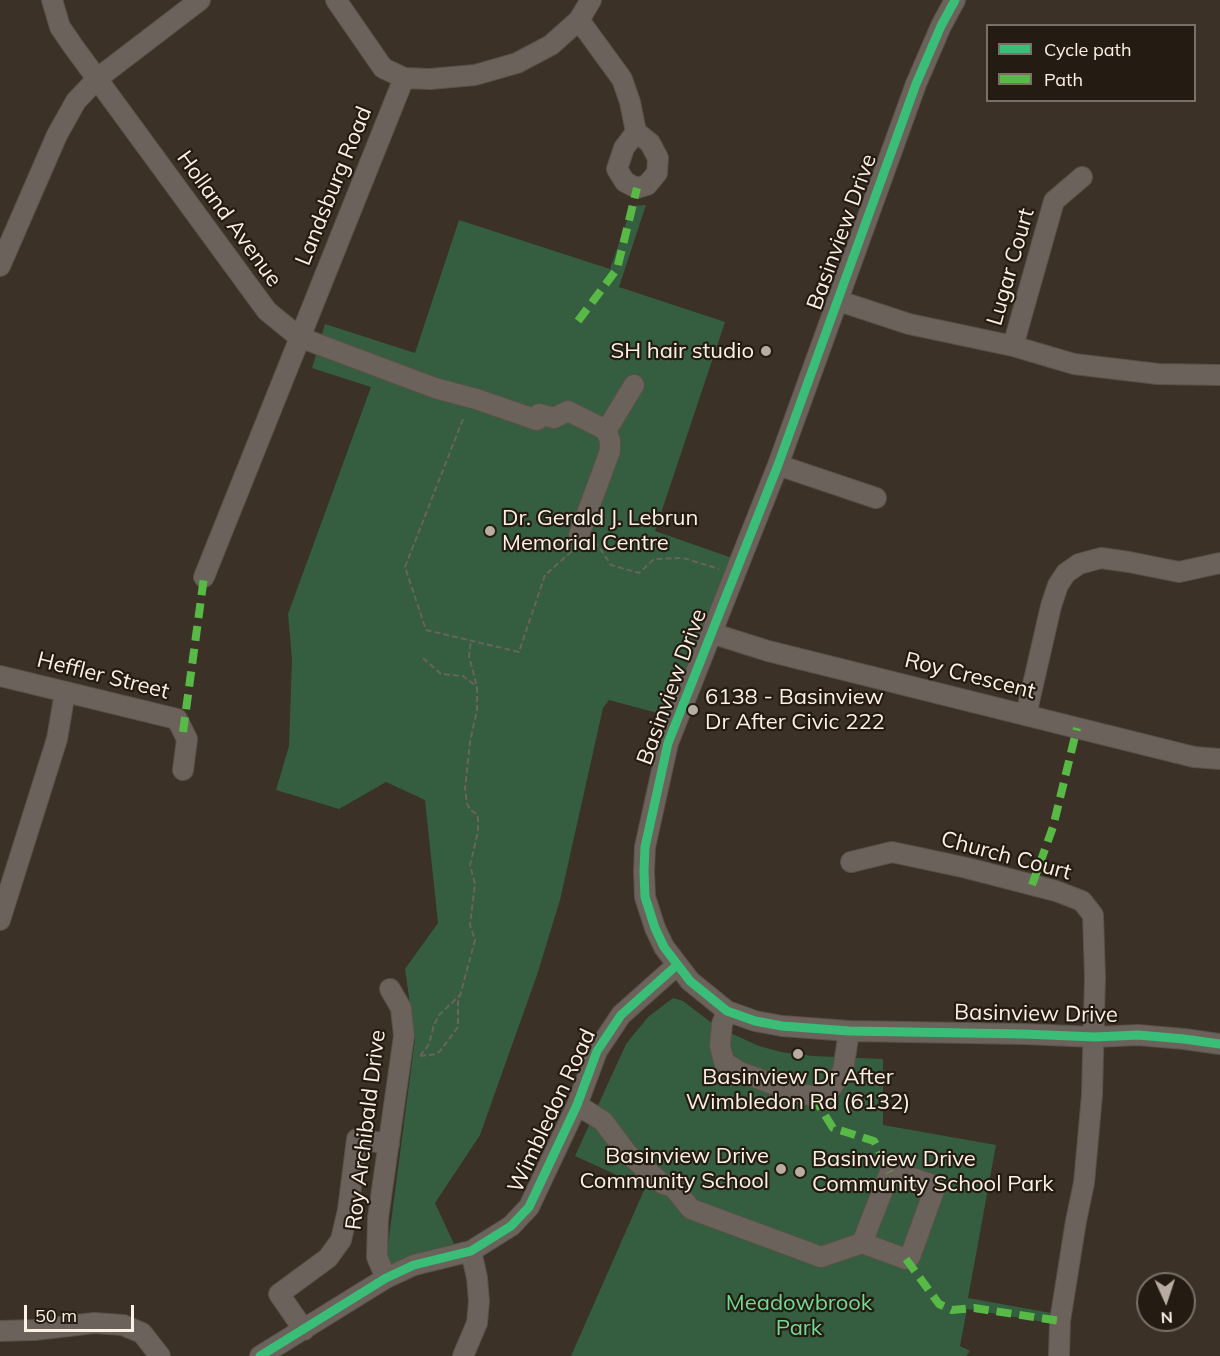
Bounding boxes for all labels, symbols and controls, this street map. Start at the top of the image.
legend [986,24,1196,102]
text: Cycle path [1044,38,1131,61]
text: Path [1044,68,1083,91]
street label: Landsburg Road [290,103,378,269]
street label: Holland Avenue [171,146,287,292]
street label: Basinview Drive [802,151,882,313]
street label: Lugar Court [982,205,1040,329]
place label: SH hair studio [610,338,754,364]
marker: SH hair studio [759,344,773,358]
place label: Dr. Gerald J. Lebrun Memorial Centre [502,505,698,556]
marker: Dr. Gerald J. Lebrun Memorial Centre [483,524,497,538]
street label: Basinview Drive [632,606,712,768]
street label: Heffler Street [34,647,172,705]
street label: Roy Crescent [902,647,1038,705]
place label: 6138 - Basinview Dr After Civic 222 [705,684,885,736]
marker: 6138 - Basinview Dr After Civic 222 [686,703,700,717]
street label: Church Court [938,826,1074,886]
street label: Basinview Drive [954,999,1118,1029]
street label: Wimbledon Road [502,1025,602,1197]
street label: Roy Archibald Drive [341,1028,391,1232]
marker: Basinview Dr After Wimbledon Rd (6132) [791,1047,805,1061]
place label: Basinview Dr After Wimbledon Rd (6132) [686,1064,910,1116]
place label: Basinview Drive Community School [580,1143,769,1194]
place label: Basinview Drive Community School Park [812,1146,1053,1198]
marker: Basinview Drive Community School [774,1162,788,1176]
marker: Basinview Drive Community School Park [793,1165,807,1179]
north arrow [1136,1272,1196,1332]
park label: Meadowbrook Park [726,1290,872,1342]
scale bar [27,1293,136,1331]
text: 50 m [35,1304,77,1327]
text: N [1160,1308,1173,1328]

